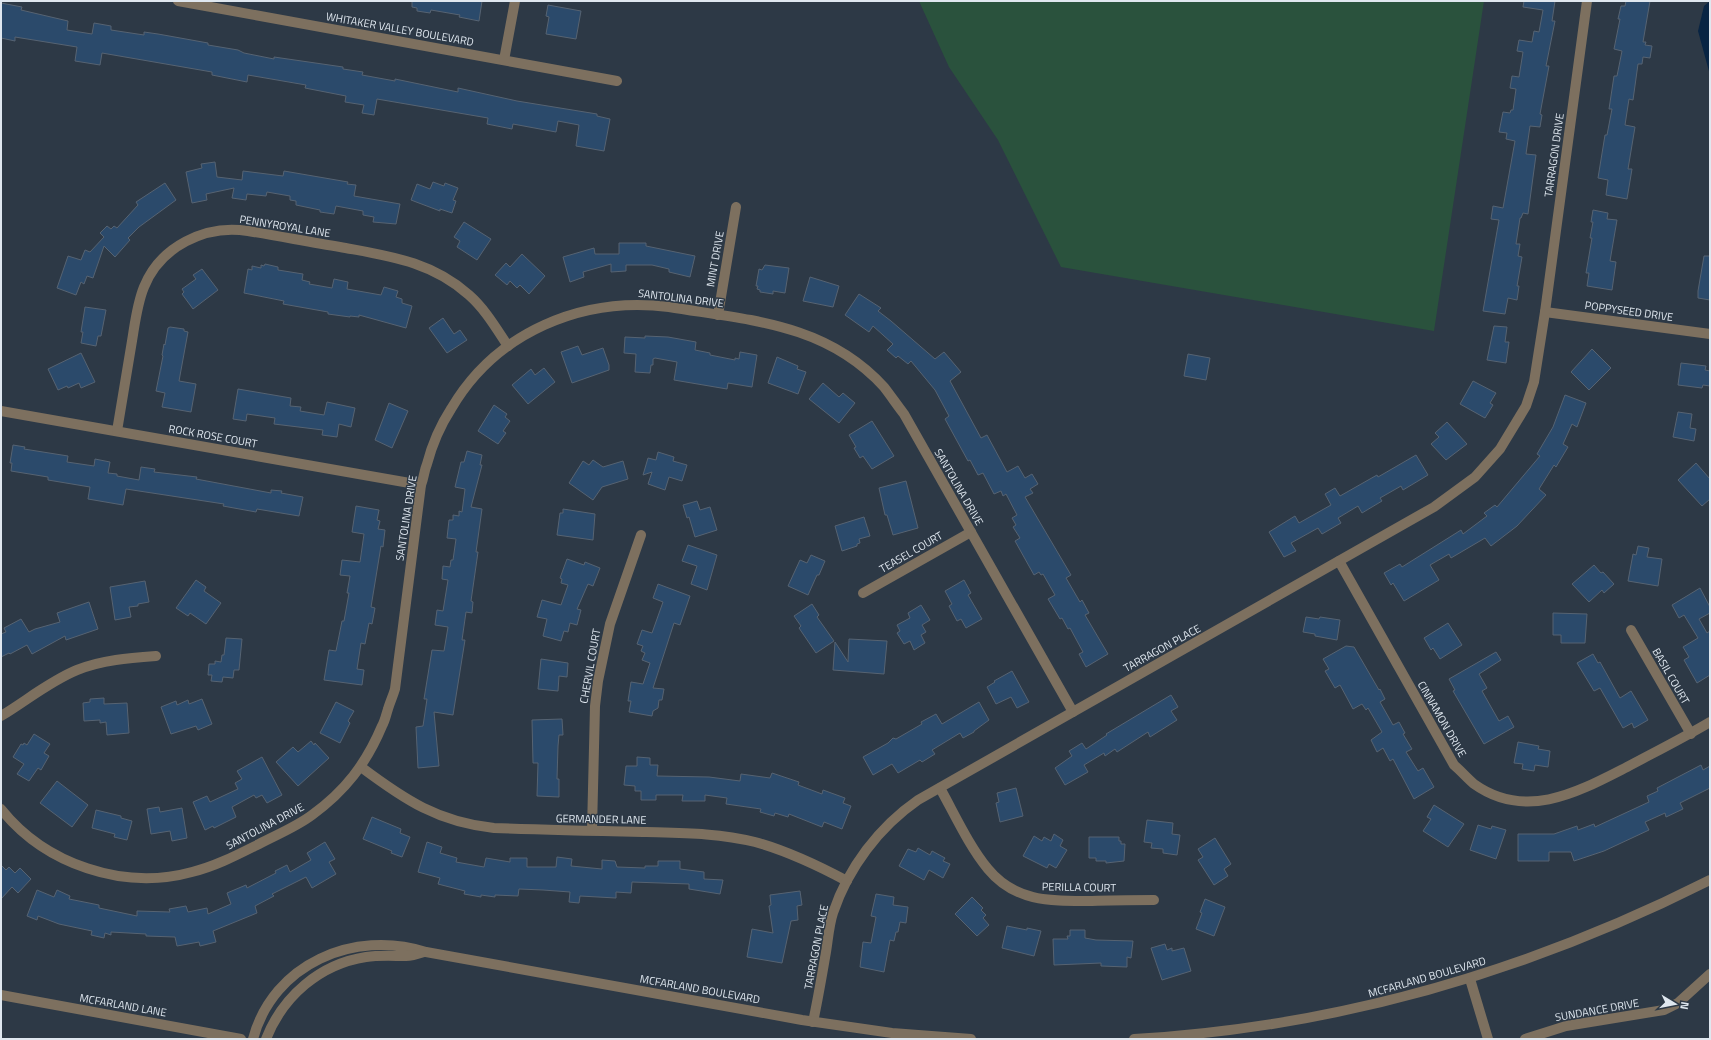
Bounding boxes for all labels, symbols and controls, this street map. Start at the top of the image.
street label: WHITAKER VALLEY BOULEVARD [325,8,475,50]
street label: TARRAGON DRIVE [1540,112,1568,198]
street label: PENNYROYAL LANE [238,211,332,241]
street label: MINT DRIVE [702,230,728,288]
street label: SANTOLINA DRIVE [637,285,725,311]
street label: POPPYSEED DRIVE [1584,297,1674,325]
street label: ROCK ROSE COURT [167,420,259,452]
street label: SANTOLINA DRIVE [931,446,987,528]
street label: SANTOLINA DRIVE [391,474,421,562]
street label: TEASEL COURT [876,527,946,577]
street label: TARRAGON PLACE [1121,620,1203,676]
street label: CHERVIL COURT [576,627,604,705]
street label: BASIL COURT [1649,645,1694,707]
street label: CINNAMON DRIVE [1414,678,1470,760]
street label: SANTOLINA DRIVE [223,799,307,853]
street label: GERMANDER LANE [556,810,646,828]
street label: PERILLA COURT [1042,878,1116,896]
street label: TARRAGON PLACE [800,903,832,991]
street label: MCFARLAND BOULEVARD [1366,953,1488,1001]
street label: MCFARLAND BOULEVARD [639,971,761,1007]
north arrow [1655,984,1695,1024]
street label: MCFARLAND LANE [78,989,168,1021]
street label: SUNDANCE DRIVE [1554,995,1640,1025]
text: N [1676,1001,1693,1011]

